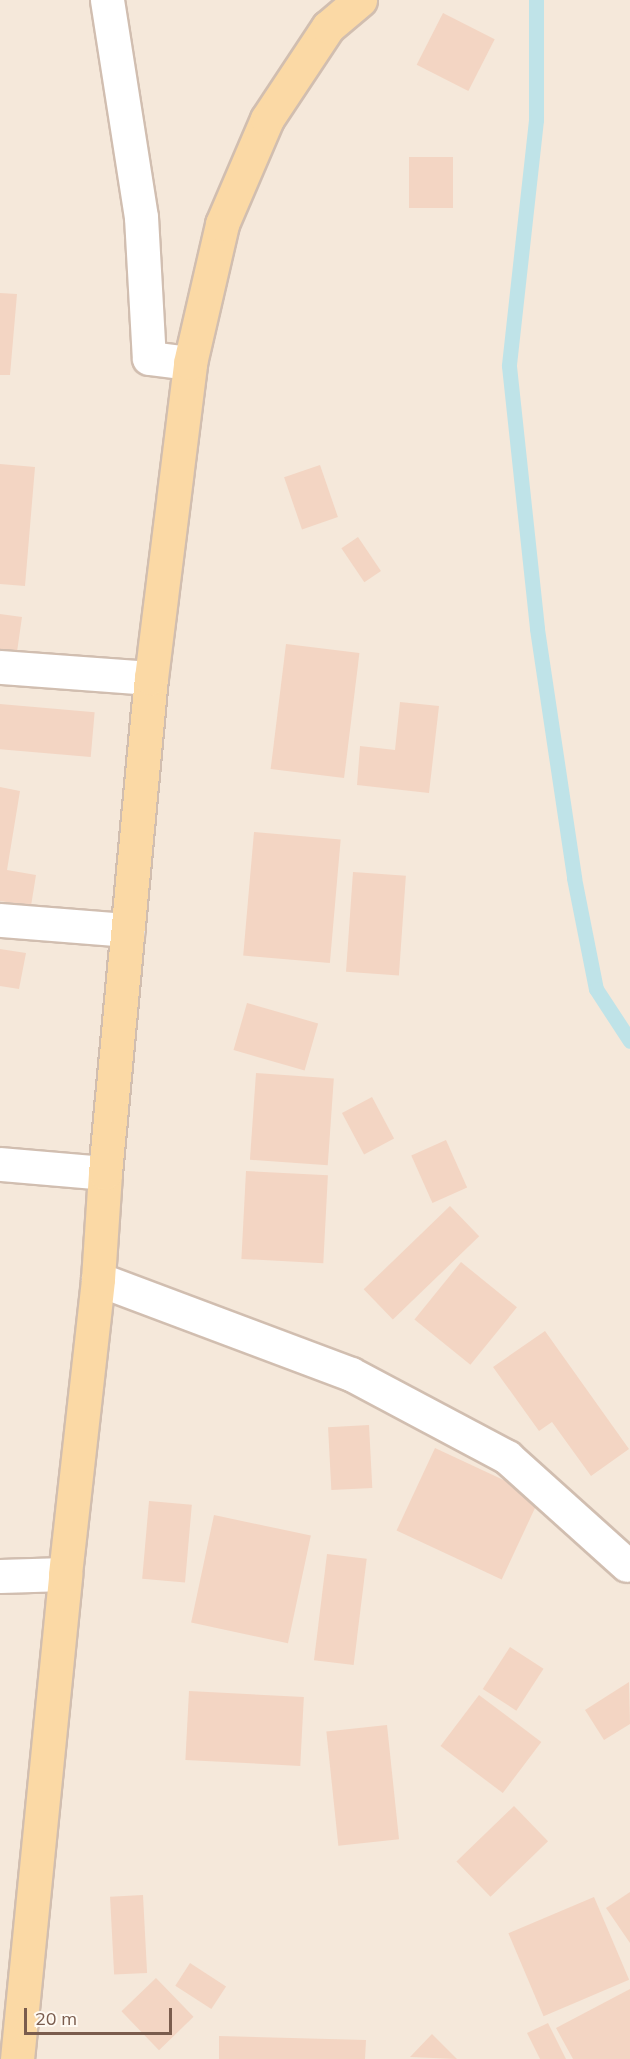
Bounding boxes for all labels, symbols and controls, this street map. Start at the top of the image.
scale bar [27,1996,176,2034]
text: 20 m [35,2007,77,2030]

